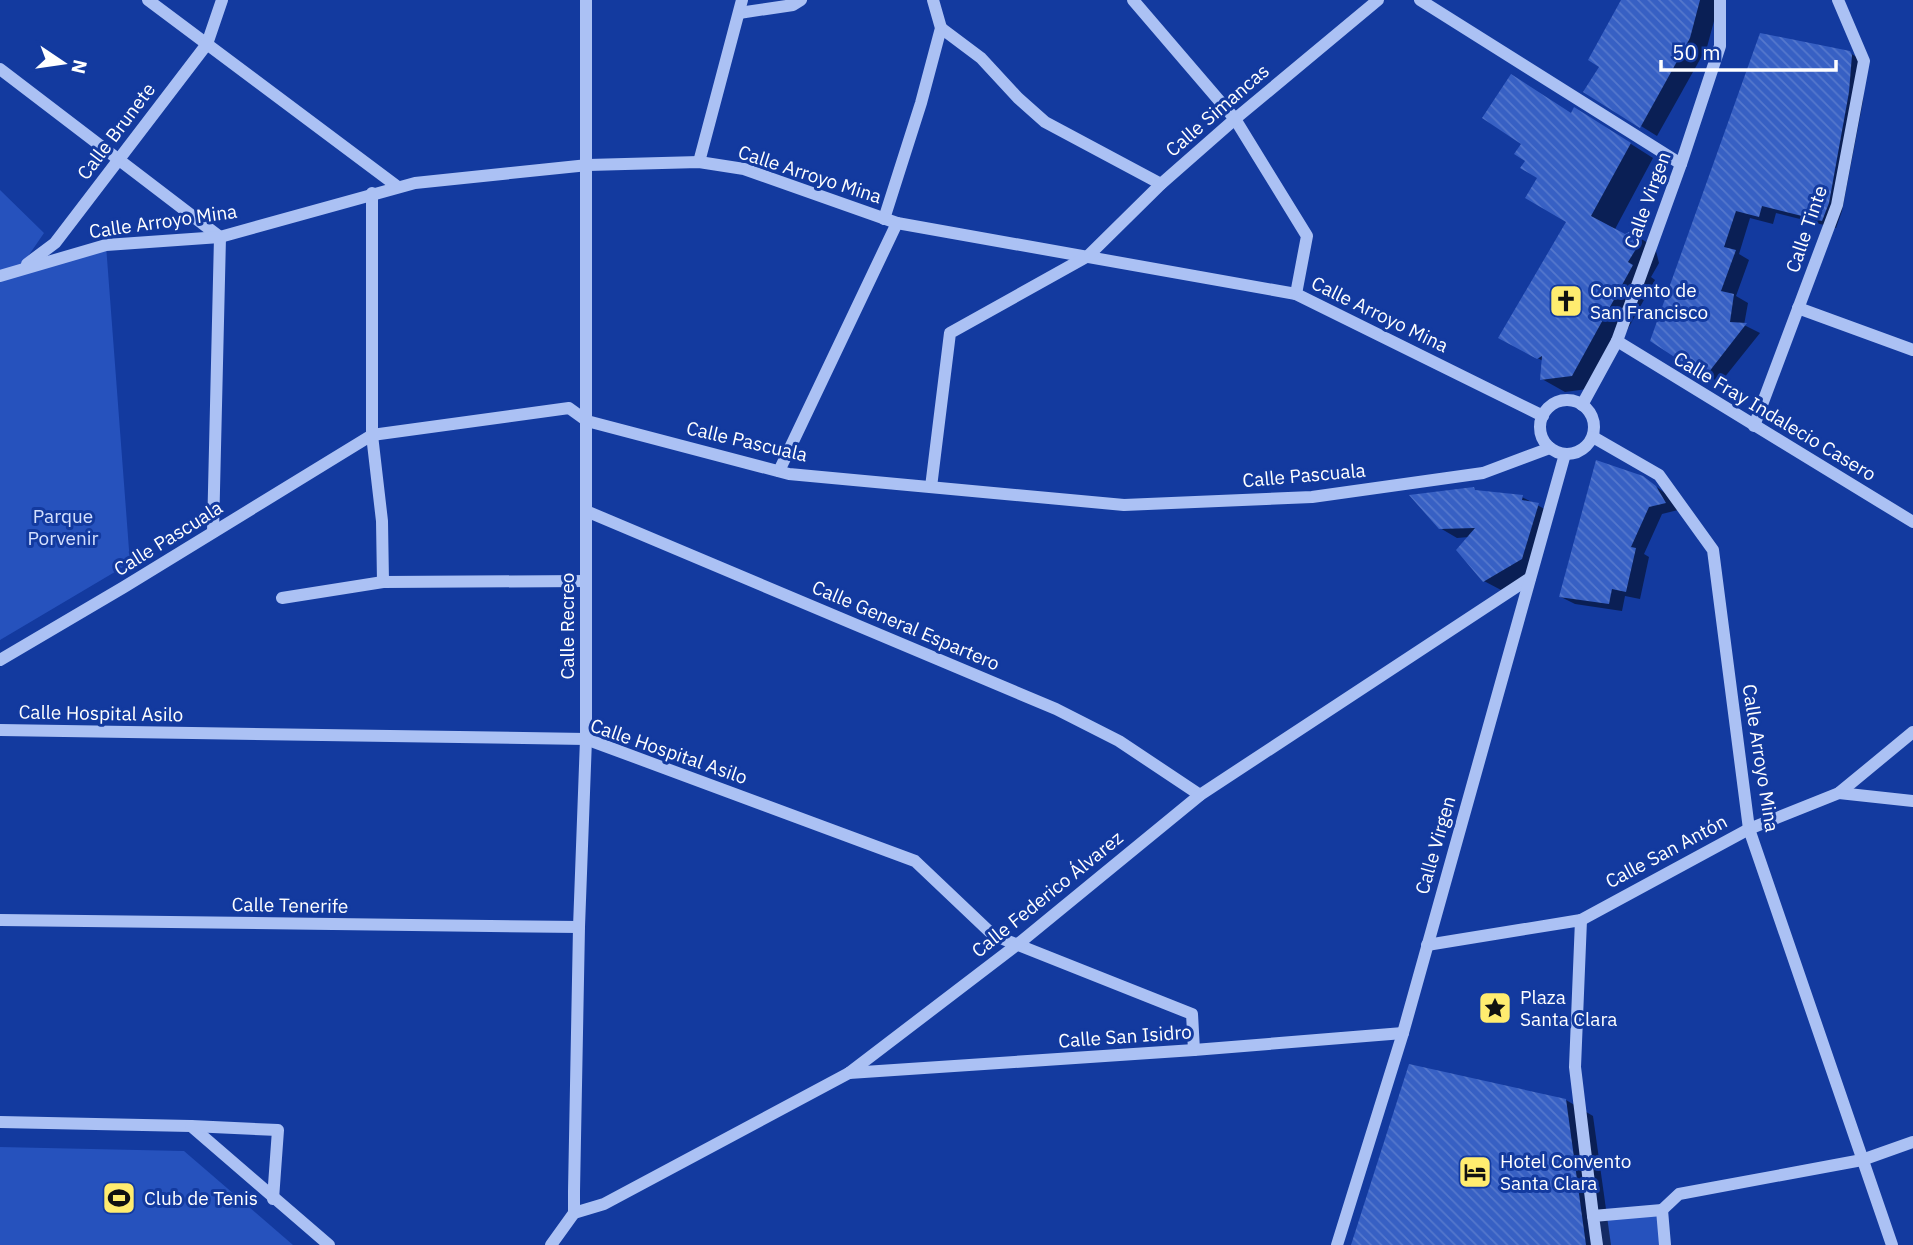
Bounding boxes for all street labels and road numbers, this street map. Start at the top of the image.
street label: Calle Simancas [1160,59,1274,161]
street label: Calle Brunete [72,78,160,184]
street label: Calle Arroyo Mina [735,140,885,208]
street label: Calle Virgen [1618,148,1676,252]
street label: Calle Tinte [1780,182,1832,276]
street label: Calle Arroyo Mina [87,199,239,243]
street label: Calle Arroyo Mina [1308,270,1452,358]
street label: Calle Fray Indalecio Casero [1669,346,1881,486]
street label: Calle Pascuala [684,415,810,467]
street label: Calle Pascuala [1241,458,1367,492]
street label: Calle Pascuala [109,495,227,581]
street label: Calle Recreo [555,573,579,679]
street label: Calle General Espartero [808,575,1004,675]
street label: Calle Arroyo Mina [1737,682,1785,834]
street label: Calle Hospital Asilo [18,700,184,726]
street label: Calle Hospital Asilo [587,713,751,789]
street label: Calle Virgen [1410,793,1460,897]
street label: Calle San Antón [1601,809,1731,893]
street label: Calle Federico Álvarez [966,825,1128,962]
street label: Calle Tenerife [231,892,349,918]
street label: Calle San Isidro [1057,1019,1193,1053]

